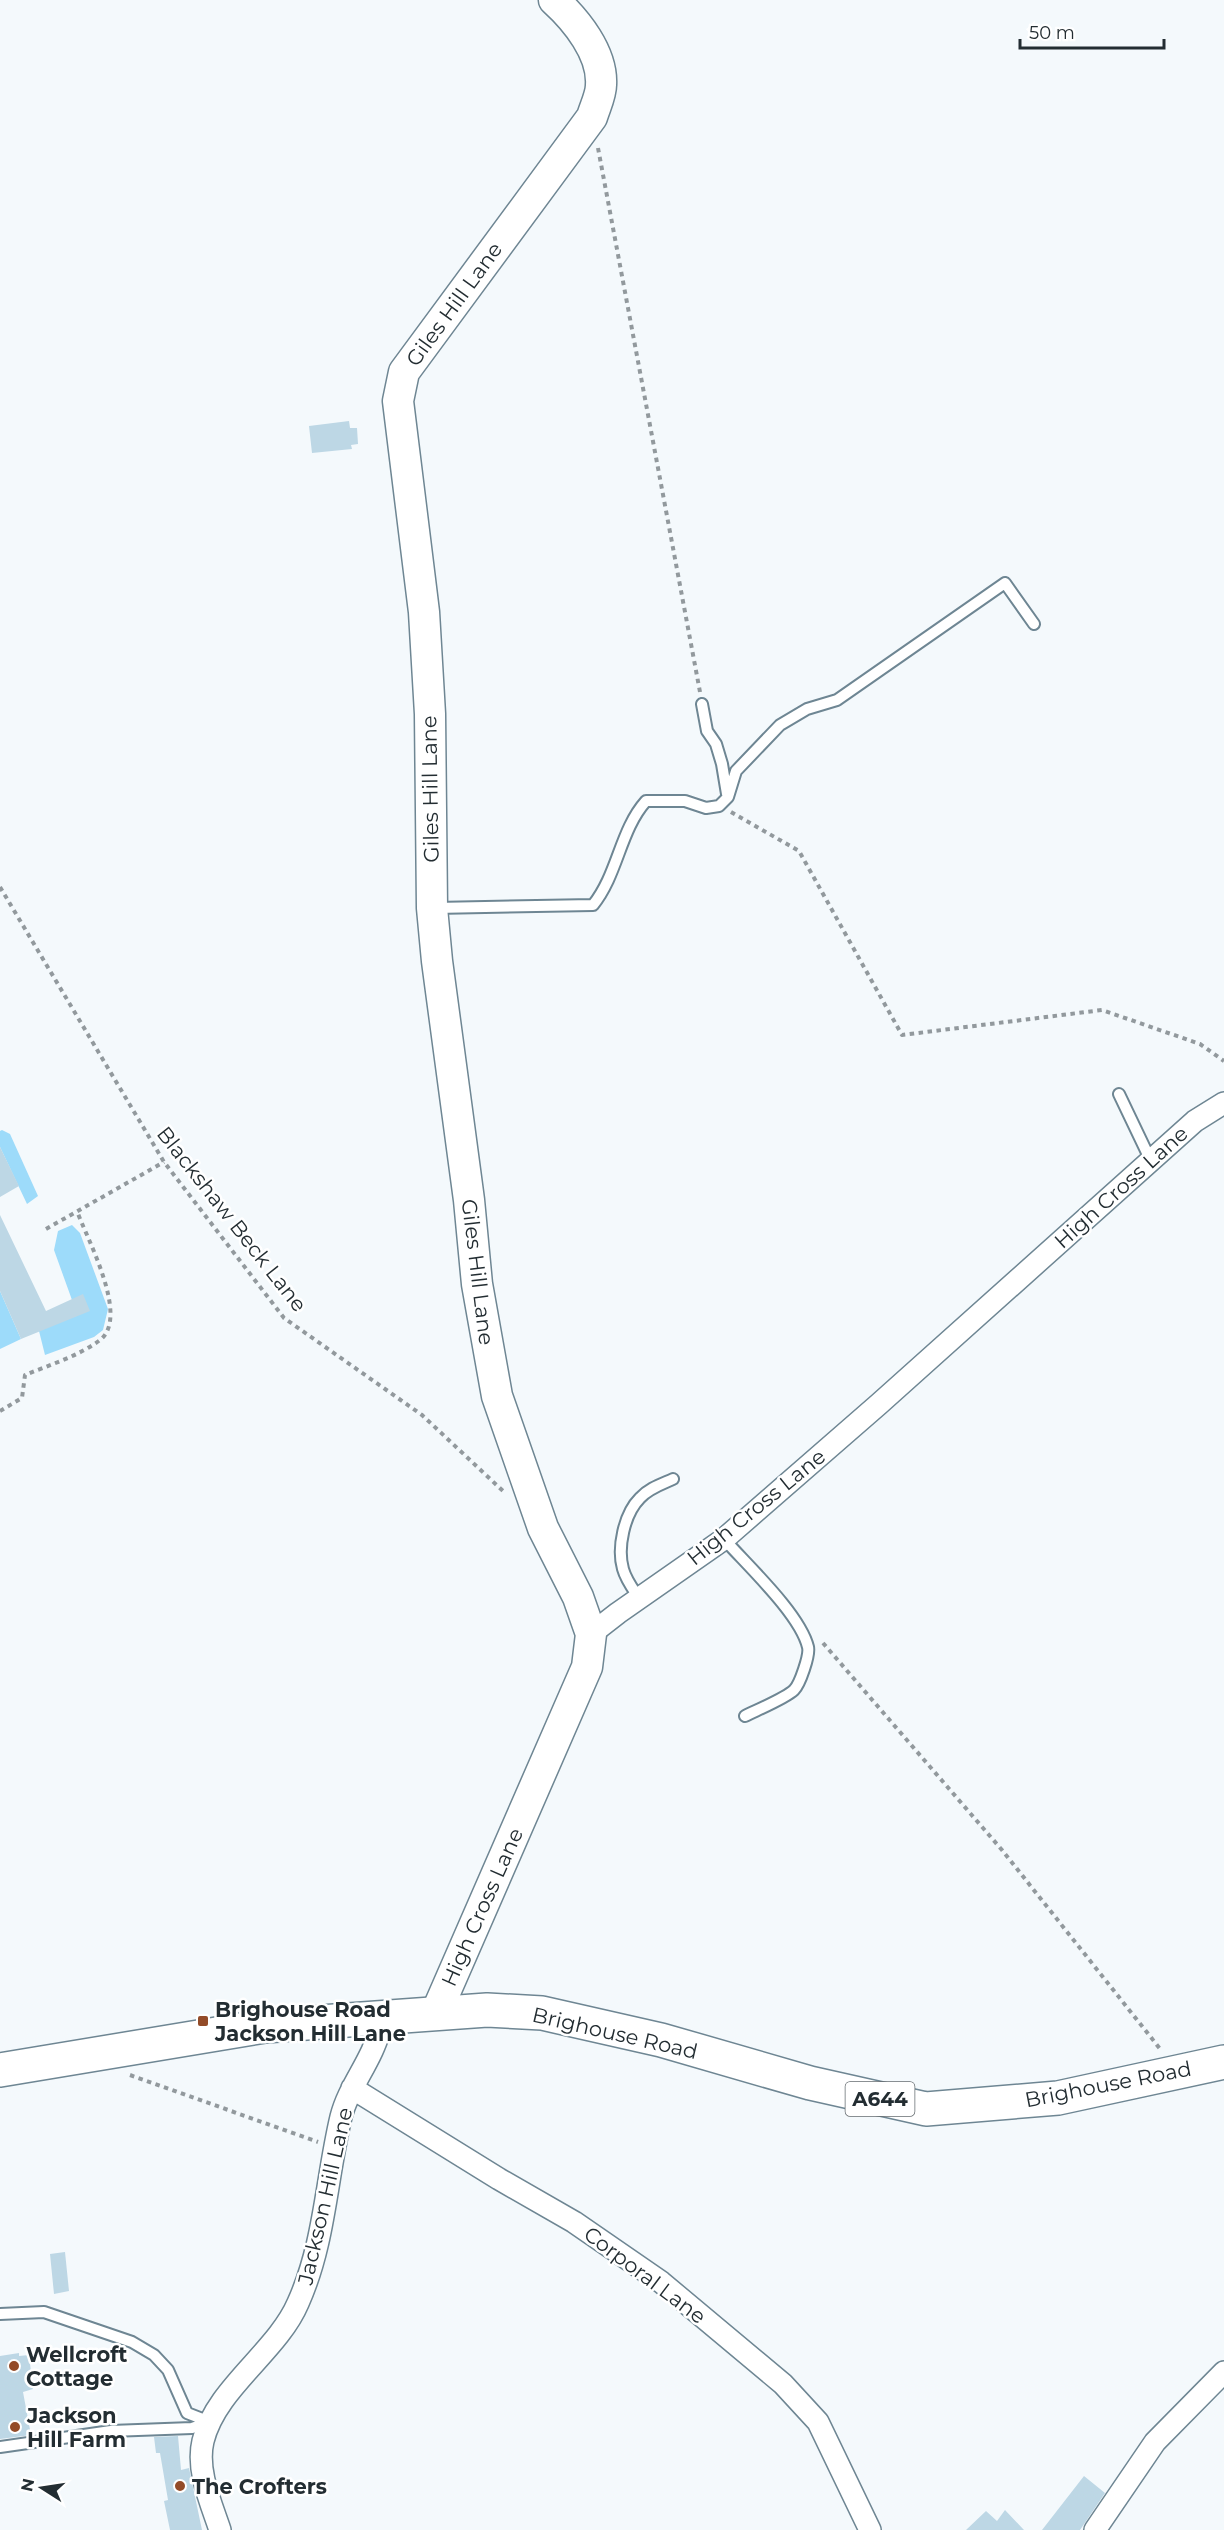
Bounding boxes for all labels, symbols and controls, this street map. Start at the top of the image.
scale bar [1020,12,1164,50]
text: 50 m [1029,22,1075,44]
street label: Giles Hill Lane [401,237,507,371]
street label: Giles Hill Lane [416,715,444,863]
street label: Blackshaw Beck Lane [152,1121,312,1317]
street label: High Cross Lane [1049,1121,1193,1253]
street label: Giles Hill Lane [457,1197,499,1347]
street label: High Cross Lane [682,1444,830,1570]
street label: High Cross Lane [436,1824,528,1990]
place label: Brighouse Road Jackson Hill Lane [214,1997,406,2046]
street label: Brighouse Road [530,2002,700,2064]
marker: Brighouse Road Jackson Hill Lane [196,2014,210,2028]
street label: Brighouse Road [1023,2056,1193,2112]
road number: A644 [846,2082,914,2116]
street label: Jackson Hill Lane [292,2105,358,2288]
street label: Corporal Lane [579,2221,711,2329]
place label: Wellcroft Cottage [26,2342,127,2391]
marker: Wellcroft Cottage [7,2359,21,2373]
place label: Jackson Hill Farm [26,2403,126,2452]
marker: Jackson Hill Farm [8,2420,22,2434]
north arrow [12,2458,72,2518]
place label: The Crofters [192,2474,327,2499]
text: N [17,2477,38,2493]
marker: The Crofters [173,2479,187,2493]

